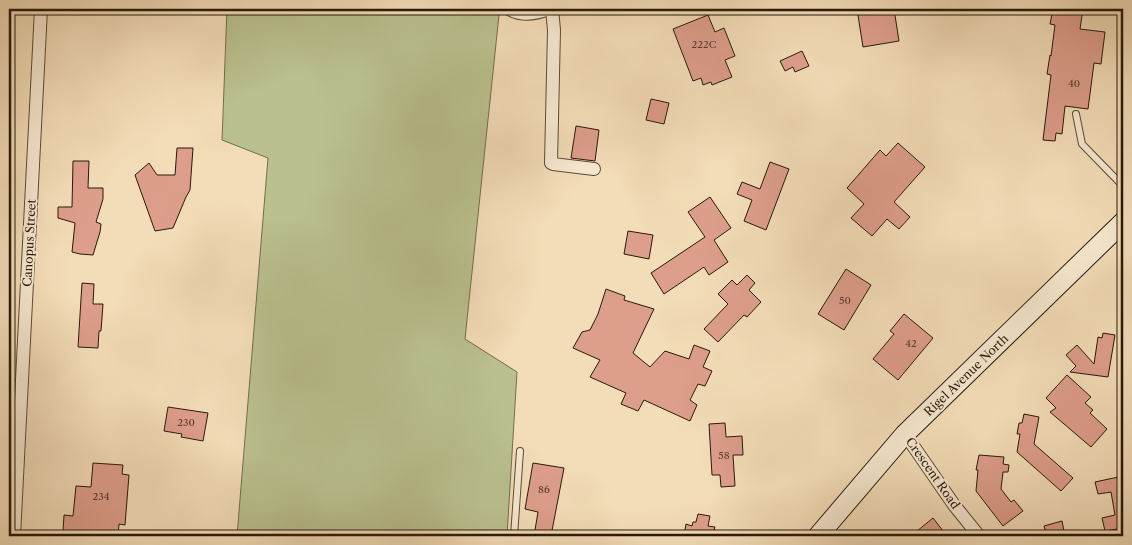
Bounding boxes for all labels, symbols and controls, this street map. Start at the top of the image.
house number: 222C [692,38,717,51]
house number: 40 [1068,77,1080,90]
street label: Canopus Street [19,198,39,287]
house number: 50 [839,294,851,307]
street label: Rigel Avenue North [921,331,1012,419]
house number: 42 [905,337,917,350]
house number: 230 [177,416,195,429]
street label: Crescent Road [903,434,964,512]
house number: 58 [718,449,730,462]
house number: 86 [538,483,550,496]
house number: 234 [92,490,110,503]

